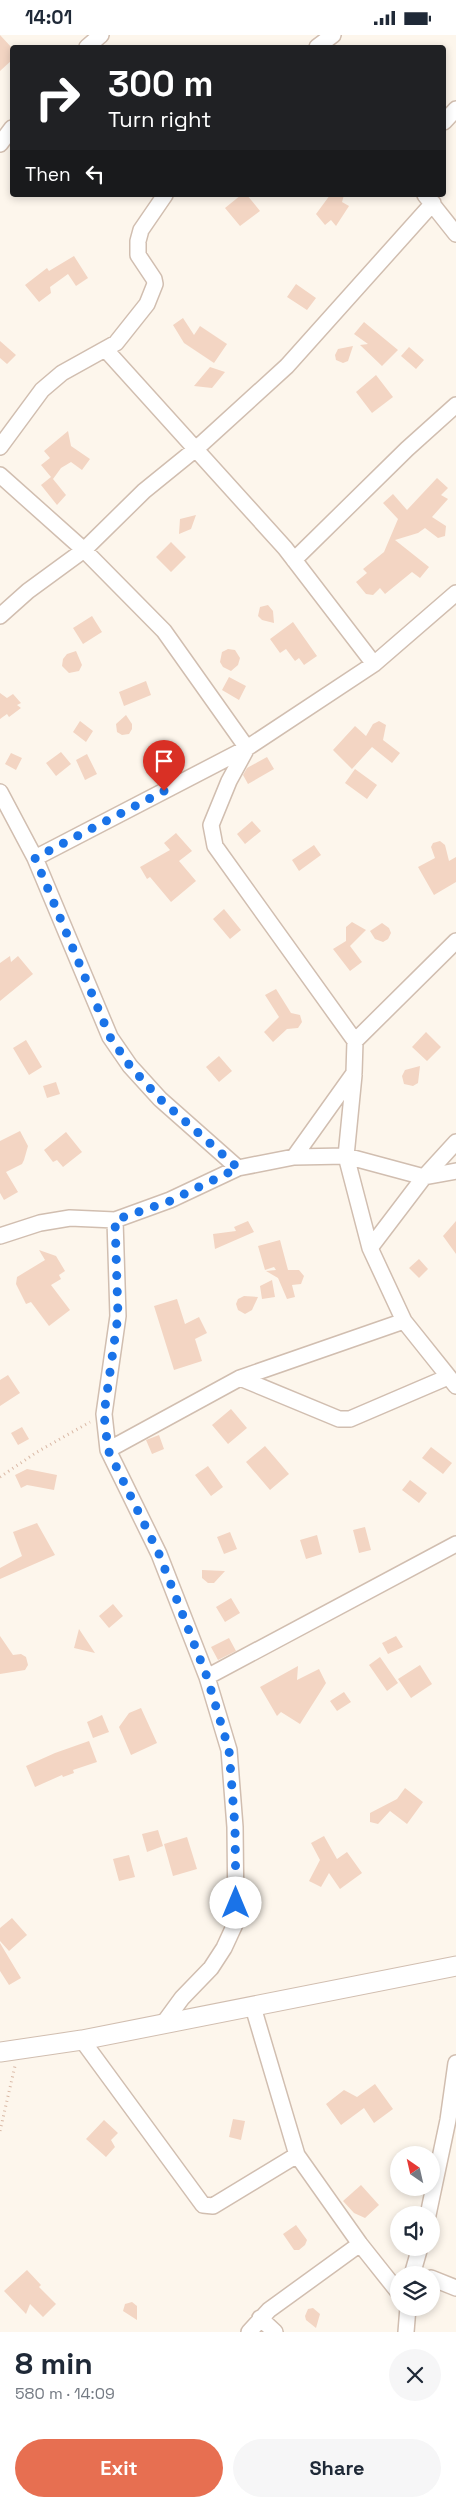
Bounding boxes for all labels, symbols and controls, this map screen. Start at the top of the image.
text: 14:01 [25,5,72,30]
text: 300 m [108,62,213,106]
icon: right [25,65,90,130]
text: Turn right [108,105,211,133]
icon: left [81,160,109,188]
text: Then [25,162,71,187]
pin [143,740,185,791]
icon: arrive [150,747,178,775]
position arrow [209,1876,261,1928]
north arrow [390,2146,440,2196]
map controls [390,2146,440,2316]
button: sound [390,2206,440,2256]
button: layers [390,2266,440,2316]
text: 8 min [15,2344,93,2383]
button: close [389,2349,441,2401]
text: 580 m · 14:09 [15,2383,115,2404]
button: Exit [15,2439,223,2497]
button: Share [233,2439,441,2497]

